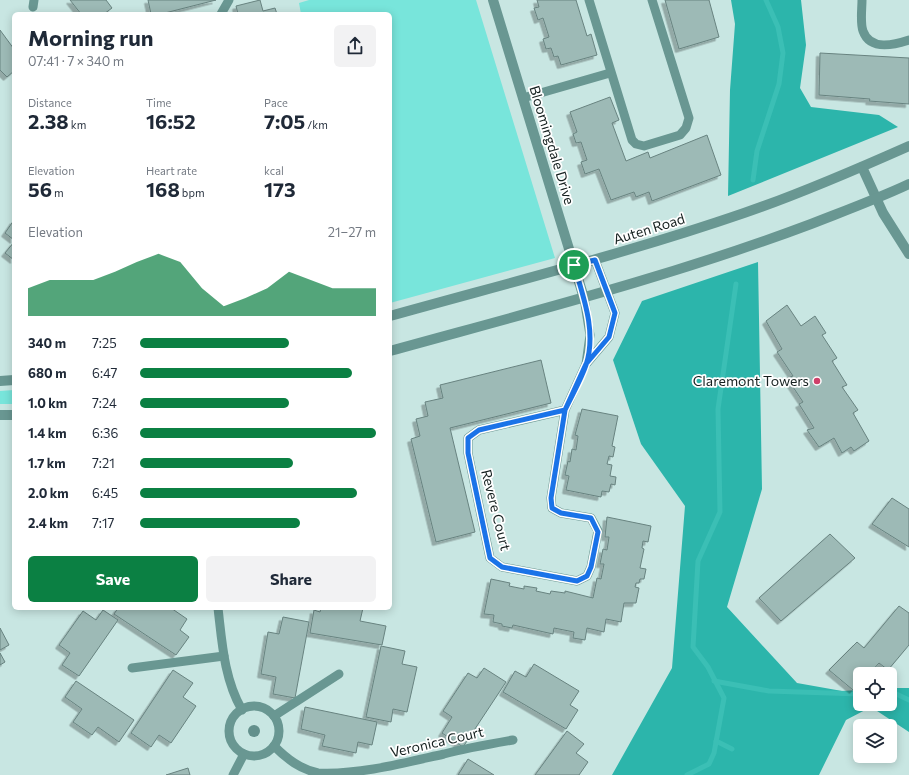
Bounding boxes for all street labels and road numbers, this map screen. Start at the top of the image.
street label: Bloomingdale Drive [526,83,579,206]
street label: Auten Road [611,210,687,247]
street label: Revere Court [478,468,515,552]
street label: Veronica Court [389,722,486,761]

